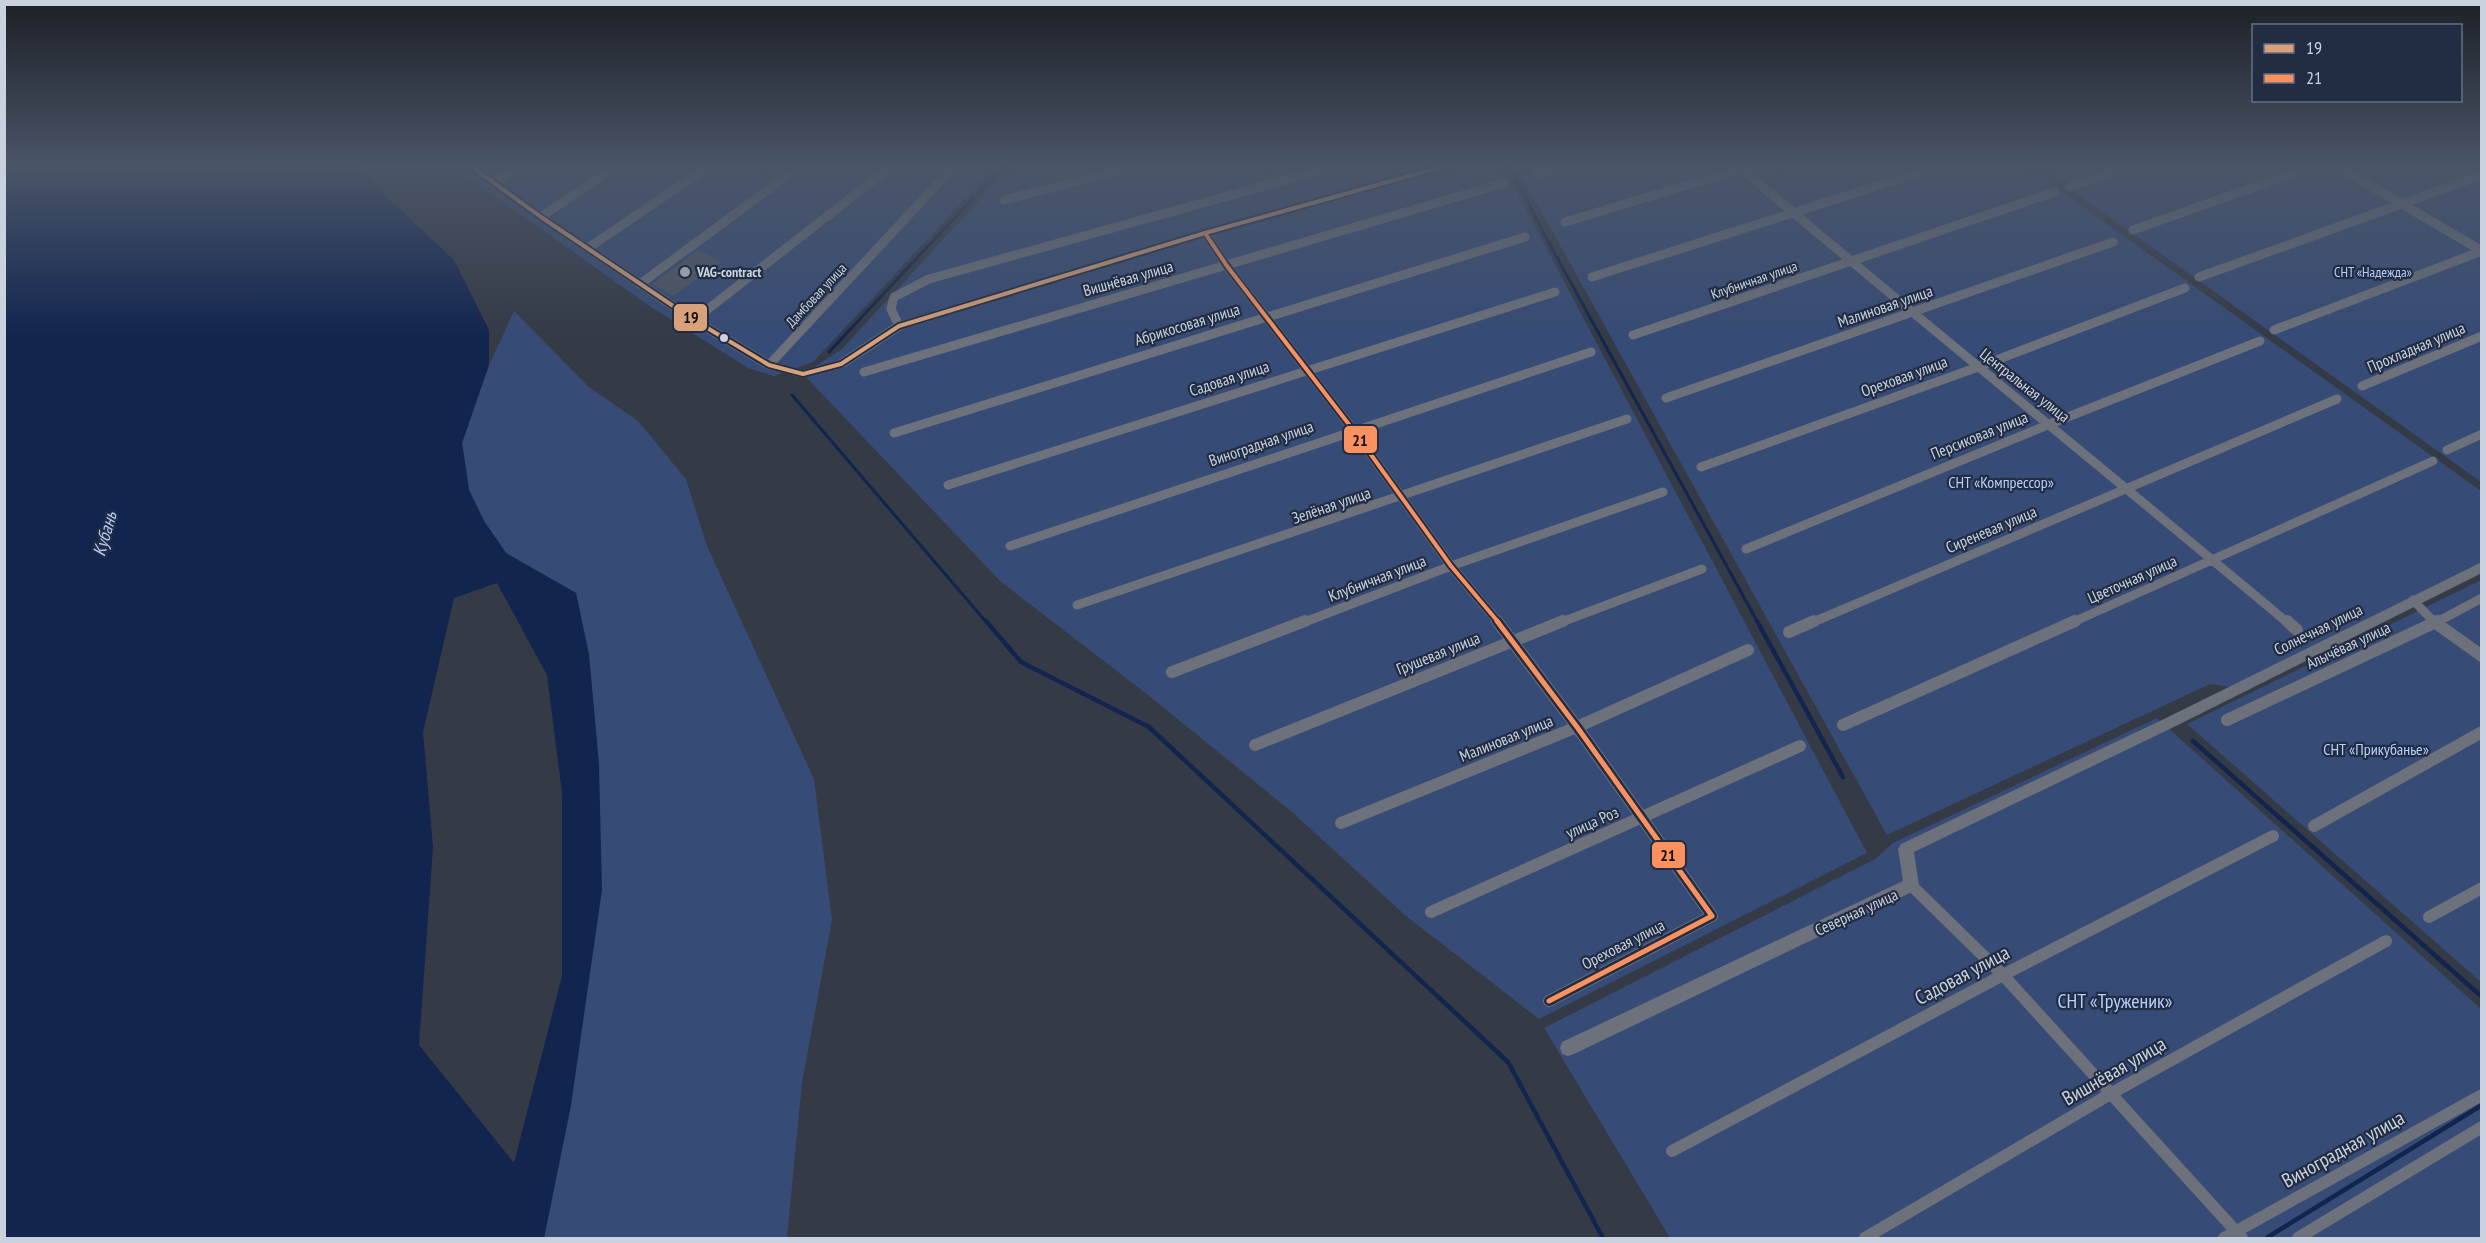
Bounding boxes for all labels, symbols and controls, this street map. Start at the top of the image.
legend [2252,24,2462,102]
text: 19 [2306,36,2322,59]
text: 21 [2306,66,2322,89]
street label: Вишнёвая улица [1081,256,1175,300]
street label: Клубничная улица [1708,257,1800,303]
street label: Дамбовая улица [782,259,850,331]
place label: VAG-contract [696,263,761,281]
park label: СНТ «Надежда» [2334,263,2412,281]
marker: VAG-contract [678,265,692,279]
street label: Малиновая улица [1835,280,1935,332]
street label: Абрикосовая улица [1132,299,1242,349]
line badge: 19 [673,303,708,332]
text: 19 [683,307,699,327]
street label: Прохладная улица [2364,317,2468,377]
unlabelled marker [718,332,730,344]
street label: Центральная улица [1976,344,2074,426]
street label: Ореховая улица [1858,351,1950,401]
street label: Садовая улица [1187,356,1271,400]
street label: Персиковая улица [1928,406,2030,464]
street label: Виноградная улица [1206,416,1316,470]
line badge: 21 [1343,425,1378,454]
text: 21 [1352,430,1368,450]
park label: СНТ «Компрессор» [1948,472,2054,492]
street label: Зелёная улица [1289,482,1373,528]
street label: Сиреневая улица [1943,501,2039,557]
water label: Кубань [87,508,122,559]
street label: Клубничная улица [1325,550,1429,606]
street label: Цветочная улица [2084,550,2180,608]
street label: Солнечная улица [2271,599,2365,659]
street label: Алычёвая улица [2303,617,2393,673]
street label: Грушевая улица [1393,627,1483,679]
street label: Малиновая улица [1456,710,1556,766]
park label: СНТ «Прикубанье» [2323,739,2429,759]
street label: улица Роз [1563,801,1622,842]
line badge: 21 [1651,841,1686,869]
text: 21 [1660,845,1676,865]
street label: Северная улица [1811,884,1901,940]
street label: Ореховая улица [1578,915,1668,973]
street label: Садовая улица [1910,939,2014,1011]
park label: СНТ «Труженик» [2057,988,2173,1014]
street label: Вишнёвая улица [2057,1031,2171,1111]
street label: Виноградная улица [2277,1105,2409,1193]

